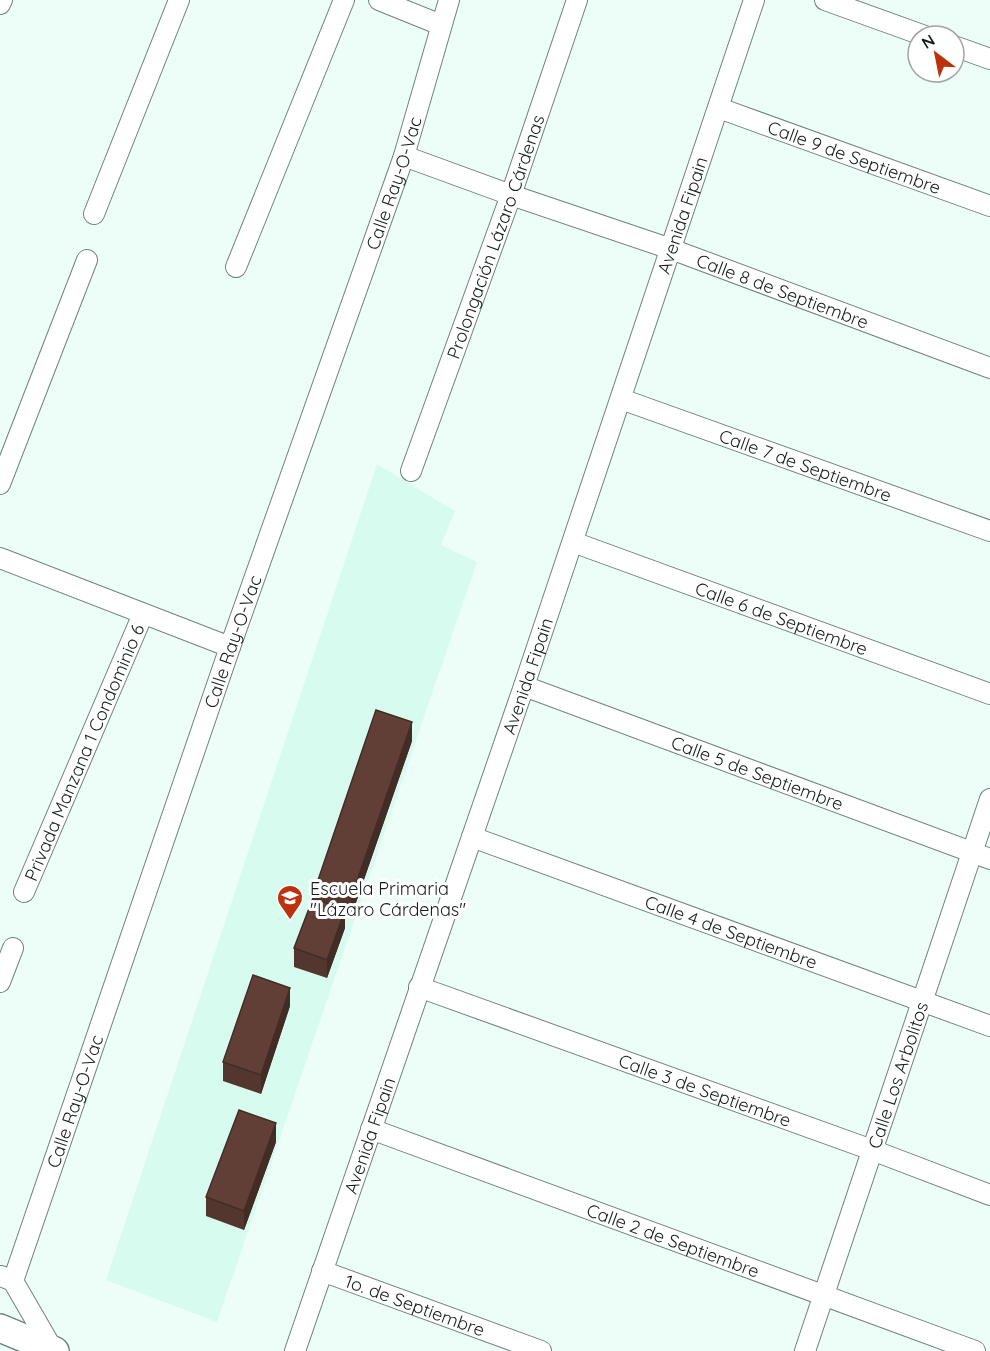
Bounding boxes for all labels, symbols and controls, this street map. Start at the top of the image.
north arrow [906,24,966,84]
text: N [918,30,938,53]
street label: Prolongación Lázaro Cárdenas [441,112,549,362]
street label: Calle Ray-O-Vac [360,114,426,253]
street label: Calle 9 de Septiembre [765,115,944,199]
street label: Avenida Fipain [652,154,712,277]
street label: Calle 8 de Septiembre [693,248,872,333]
street label: Calle 7 de Septiembre [716,424,895,506]
street label: Calle Ray-O-Vac [199,572,266,711]
street label: Calle 6 de Septiembre [692,576,871,660]
street label: Avenida Fipain [497,614,558,737]
street label: Privada Manzana 1 Condominio 6 [19,620,149,884]
street label: Calle 5 de Septiembre [668,730,847,815]
place label: Escuela Primaria "Lázaro Cárdenas" [310,877,466,921]
school or university icon: Escuela Primaria "Lázaro Cárdenas" [275,883,305,921]
street label: Calle 4 de Septiembre [642,890,821,974]
street label: Calle Los Arbolitos [862,999,933,1151]
street label: Calle Ray-O-Vac [41,1032,108,1171]
street label: Calle 3 de Septiembre [616,1048,794,1132]
street label: Avenida Fipain [339,1074,400,1197]
street label: Calle 2 de Septiembre [584,1198,763,1282]
street label: 1o. de Septiembre [342,1269,488,1341]

